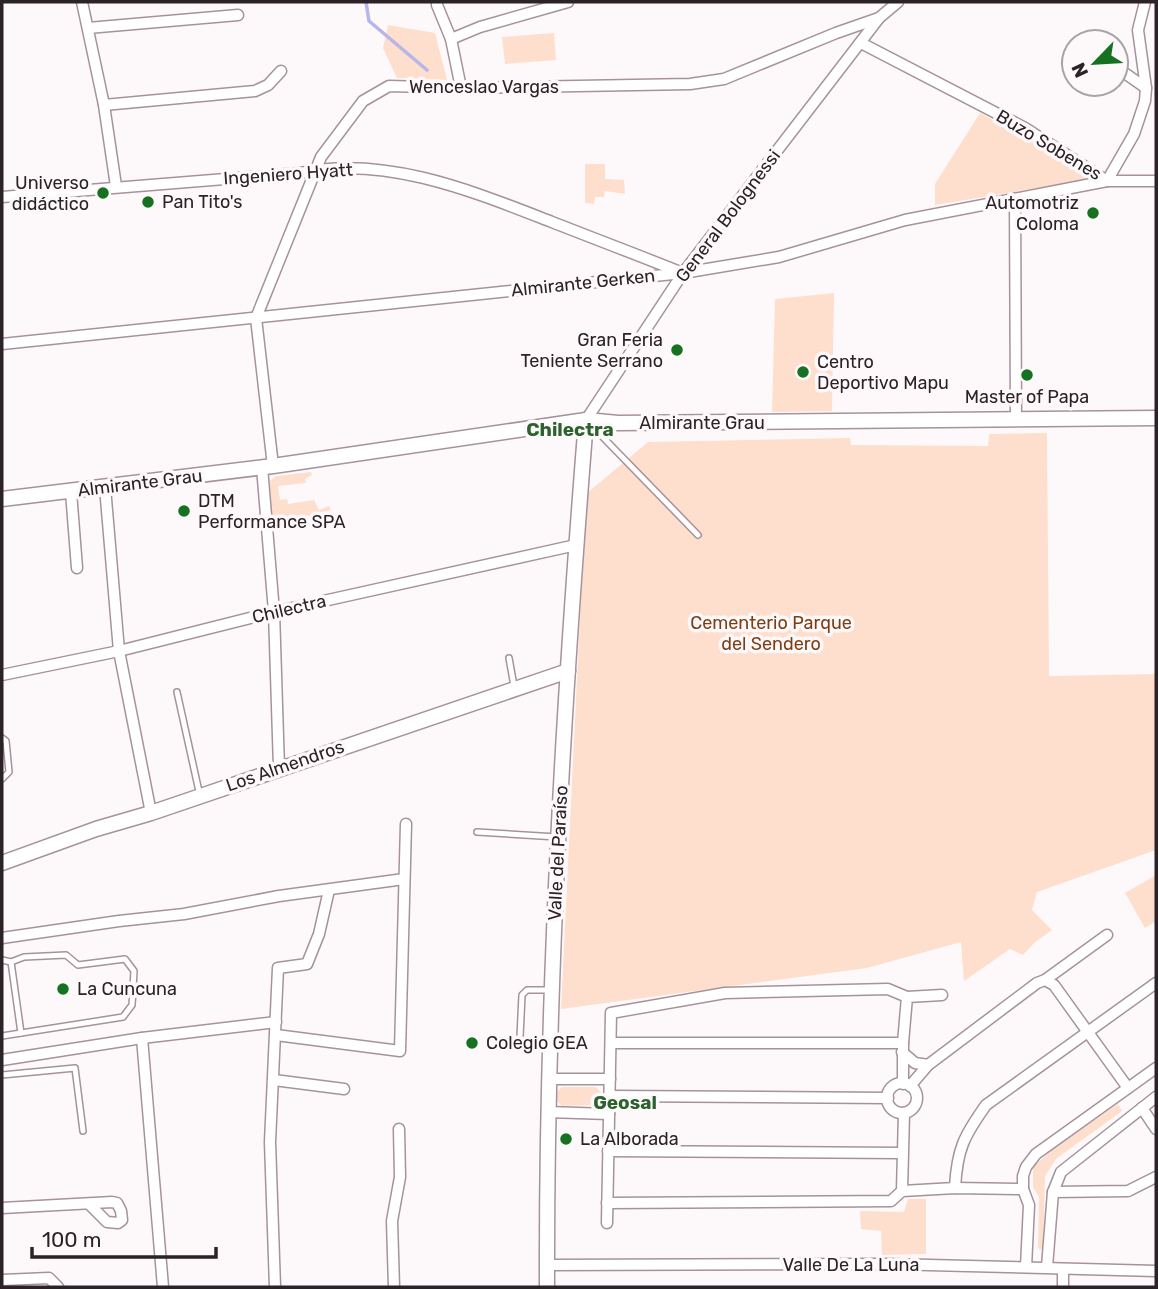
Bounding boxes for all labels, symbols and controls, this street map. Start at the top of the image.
north arrow [1060,28,1130,98]
text: N [1067,59,1093,81]
street label: Wenceslao Vargas [409,76,559,98]
street label: Buzo Sobenes [992,105,1106,185]
street label: General Bolognessi [671,145,785,287]
street label: Ingeniero Hyatt [223,159,353,189]
place label: Universo didáctico [12,172,89,215]
marker: Universo didáctico [95,185,111,201]
place label: Pan Tito's [162,191,242,213]
place label: Automotriz Coloma [985,192,1079,235]
marker: Pan Tito's [140,194,156,210]
marker: Automotriz Coloma [1085,205,1101,221]
street label: Almirante Gerken [510,264,656,302]
place label: Gran Feria Teniente Serrano [521,329,663,372]
marker: Gran Feria Teniente Serrano [669,342,685,358]
place label: Centro Deportivo Mapu [817,351,949,394]
marker: Centro Deportivo Mapu [795,364,811,380]
marker: Master of Papa [1019,367,1035,383]
place label: Master of Papa [965,386,1089,408]
street label: Almirante Grau [639,412,765,434]
district label: Chilectra [526,418,614,441]
street label: Almirante Grau [76,464,204,502]
place label: DTM Performance SPA [198,490,346,533]
marker: DTM Performance SPA [176,503,192,519]
street label: Chilectra [250,590,328,628]
park label: Cementerio Parque del Sendero [690,612,852,655]
street label: Los Almendros [223,735,347,797]
street label: Valle del Paraíso [543,785,573,921]
place label: La Cuncuna [77,978,177,1000]
marker: La Cuncuna [55,981,71,997]
place label: Colegio GEA [486,1032,588,1054]
marker: Colegio GEA [464,1035,480,1051]
district label: Geosal [593,1091,657,1114]
place label: La Alborada [580,1128,679,1150]
marker: La Alborada [558,1131,574,1147]
scale bar [32,1216,215,1260]
text: 100 m [42,1227,101,1252]
street label: Valle De La Luna [783,1254,919,1276]

